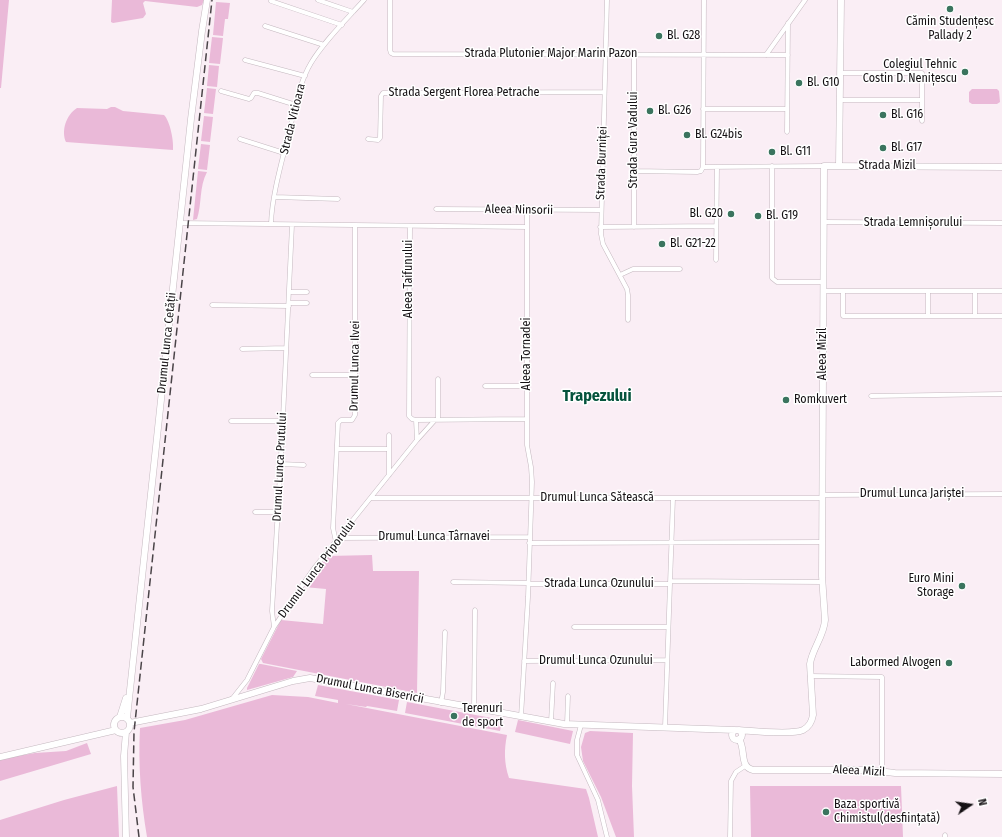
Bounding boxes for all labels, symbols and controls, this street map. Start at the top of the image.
marker: Cămin Studențesc Pallady 2 [945,4,955,14]
place label: Cămin Studențesc Pallady 2 [906,15,994,43]
place label: Bl. G28 [667,29,700,43]
marker: Bl. G28 [654,31,664,41]
street label: Strada Plutonier Major Marin Pazon [465,47,637,61]
place label: Colegiul Tehnic Costin D. Nenițescu [863,58,957,86]
marker: Colegiul Tehnic Costin D. Nenițescu [960,67,970,77]
place label: Bl. G10 [807,76,840,90]
marker: Bl. G10 [794,78,804,88]
street label: Strada Vitioara [277,82,309,156]
street label: Strada Sergent Florea Petrache [389,86,539,100]
street label: Strada Gura Vadului [627,91,641,189]
place label: Bl. G26 [658,104,691,118]
marker: Bl. G26 [645,106,655,116]
place label: Bl. G16 [891,108,923,122]
marker: Bl. G16 [878,110,888,120]
street label: Strada Burniței [594,126,610,200]
place label: Bl. G24bis [695,128,742,142]
marker: Bl. G24bis [682,130,692,140]
place label: Bl. G17 [891,141,922,155]
marker: Bl. G17 [878,143,888,153]
place label: Bl. G11 [780,145,811,159]
marker: Bl. G11 [767,147,777,157]
street label: Strada Mizil [858,159,916,173]
street label: Aleea Ninsorii [485,202,553,218]
place label: Bl. G20 [690,207,723,221]
marker: Bl. G20 [726,209,736,219]
place label: Bl. G19 [766,209,798,223]
marker: Bl. G19 [753,211,763,221]
street label: Strada Lemnișorului [864,216,962,230]
place label: Bl. G21-22 [670,237,716,251]
marker: Bl. G21-22 [657,239,667,249]
street label: Aleea Taifunului [402,240,416,318]
street label: Drumul Lunca Cetății [155,292,179,394]
street label: Aleea Tornadei [520,318,534,390]
street label: Drumul Lunca Ilvei [347,320,363,412]
street label: Aleea Mizil [816,328,830,380]
district label: Trapezului [562,387,632,407]
place label: Romkuvert [794,393,847,407]
marker: Romkuvert [781,395,791,405]
street label: Drumul Lunca Prutului [270,412,290,522]
street label: Drumul Lunca Jariștei [860,487,964,501]
street label: Drumul Lunca Sătească [540,491,654,505]
street label: Drumul Lunca Priporului [275,517,359,621]
street label: Drumul Lunca Târnavei [378,530,490,544]
place label: Euro Mini Storage [908,572,954,600]
street label: Strada Lunca Ozunului [544,577,654,591]
marker: Euro Mini Storage [957,581,967,591]
street label: Drumul Lunca Ozunului [539,654,653,668]
place label: Labormed Alvogen [850,656,941,670]
marker: Labormed Alvogen [944,658,954,668]
street label: Drumul Lunca Bisericii [315,671,425,707]
place label: Terenuri de sport [462,702,503,730]
marker: Terenuri de sport [449,711,459,721]
street label: Aleea Mizil [832,762,886,780]
north arrow [950,785,990,825]
place label: Baza sportivă Chimistul(desființată) [834,798,940,826]
text: N [975,798,989,807]
marker: Baza sportivă Chimistul(desființată) [821,807,831,817]

